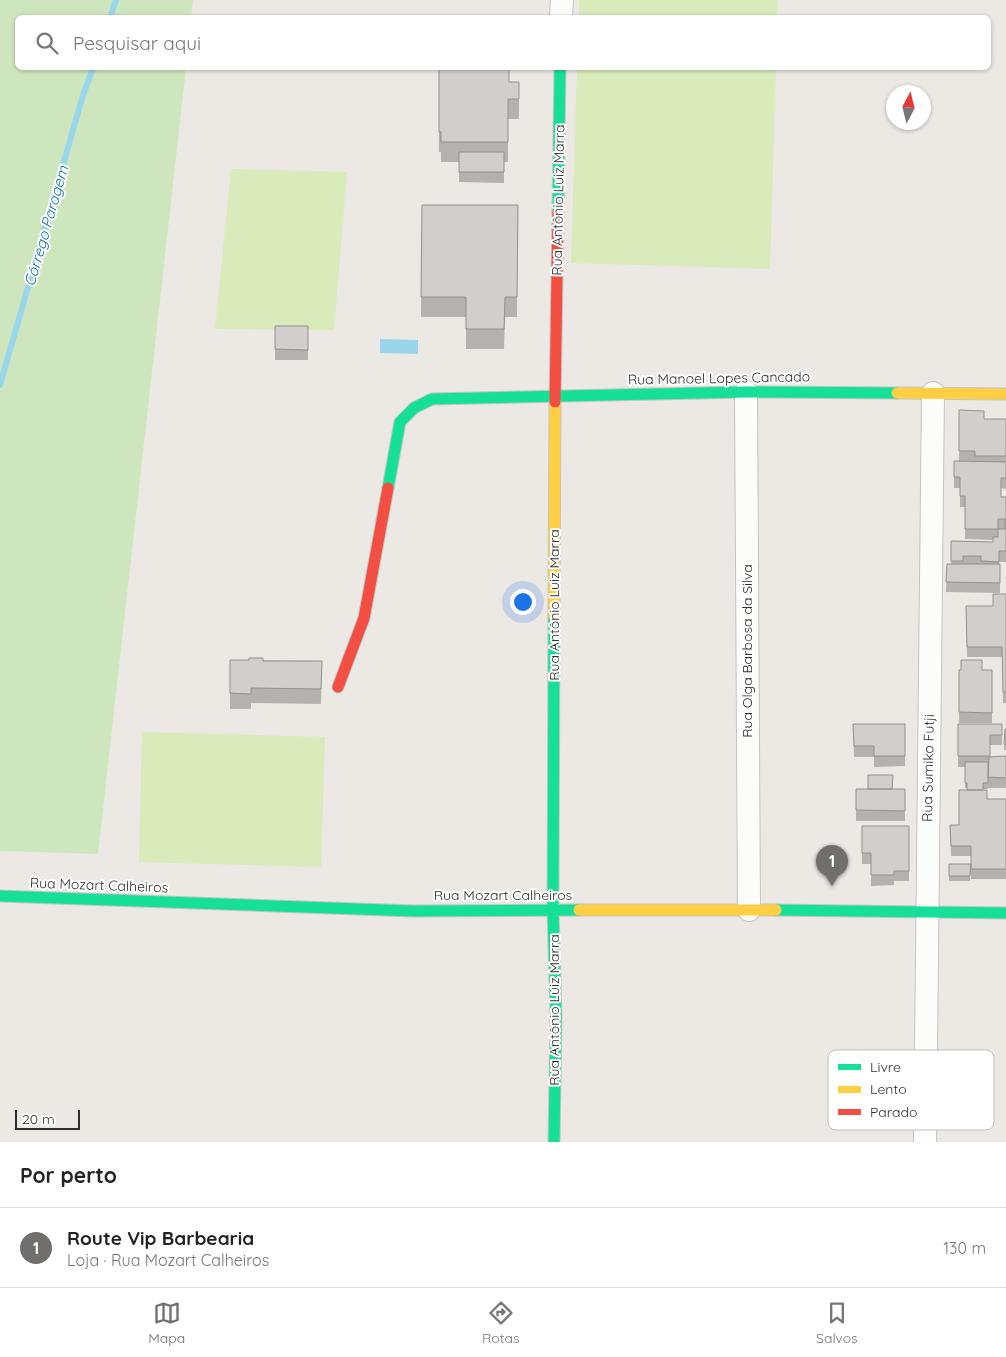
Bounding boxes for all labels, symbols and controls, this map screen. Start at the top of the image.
search box [15,15,991,70]
icon: search [33,29,61,57]
text: Pesquisar aqui [73,31,201,55]
north arrow [886,85,931,130]
street label: Rua Antônio Luiz Marra [548,124,568,276]
water label: Córrego Paragem [20,163,72,288]
street label: Rua Manoel Lopes Cancado [628,367,810,389]
street label: Rua Antônio Luiz Marra [545,529,563,681]
street label: Rua Olga Barbosa da Silva [738,564,756,738]
your location [510,589,536,615]
street label: Rua Sumiko Futji [918,714,938,822]
pin: 1 [816,845,848,886]
street label: Rua Mozart Calheiros [30,874,168,896]
street label: Rua Mozart Calheiros [434,886,572,904]
street label: Rua Antônio Luiz Marra [545,934,563,1086]
legend [828,1050,994,1130]
text: Livre [870,1058,901,1076]
text: Lento [870,1080,907,1098]
text: Parado [870,1103,917,1121]
scale bar [15,1107,80,1130]
text: 20 m [22,1110,55,1128]
text: Por perto [20,1162,117,1188]
text: Route Vip Barbearia [67,1226,254,1250]
text: 1 [33,1238,39,1258]
text: 130 m [943,1238,986,1258]
text: Loja · Rua Mozart Calheiros [67,1250,269,1270]
tab: Mapa [148,1299,185,1347]
tab: Rotas [482,1299,519,1347]
tab: Salvos [816,1299,858,1347]

